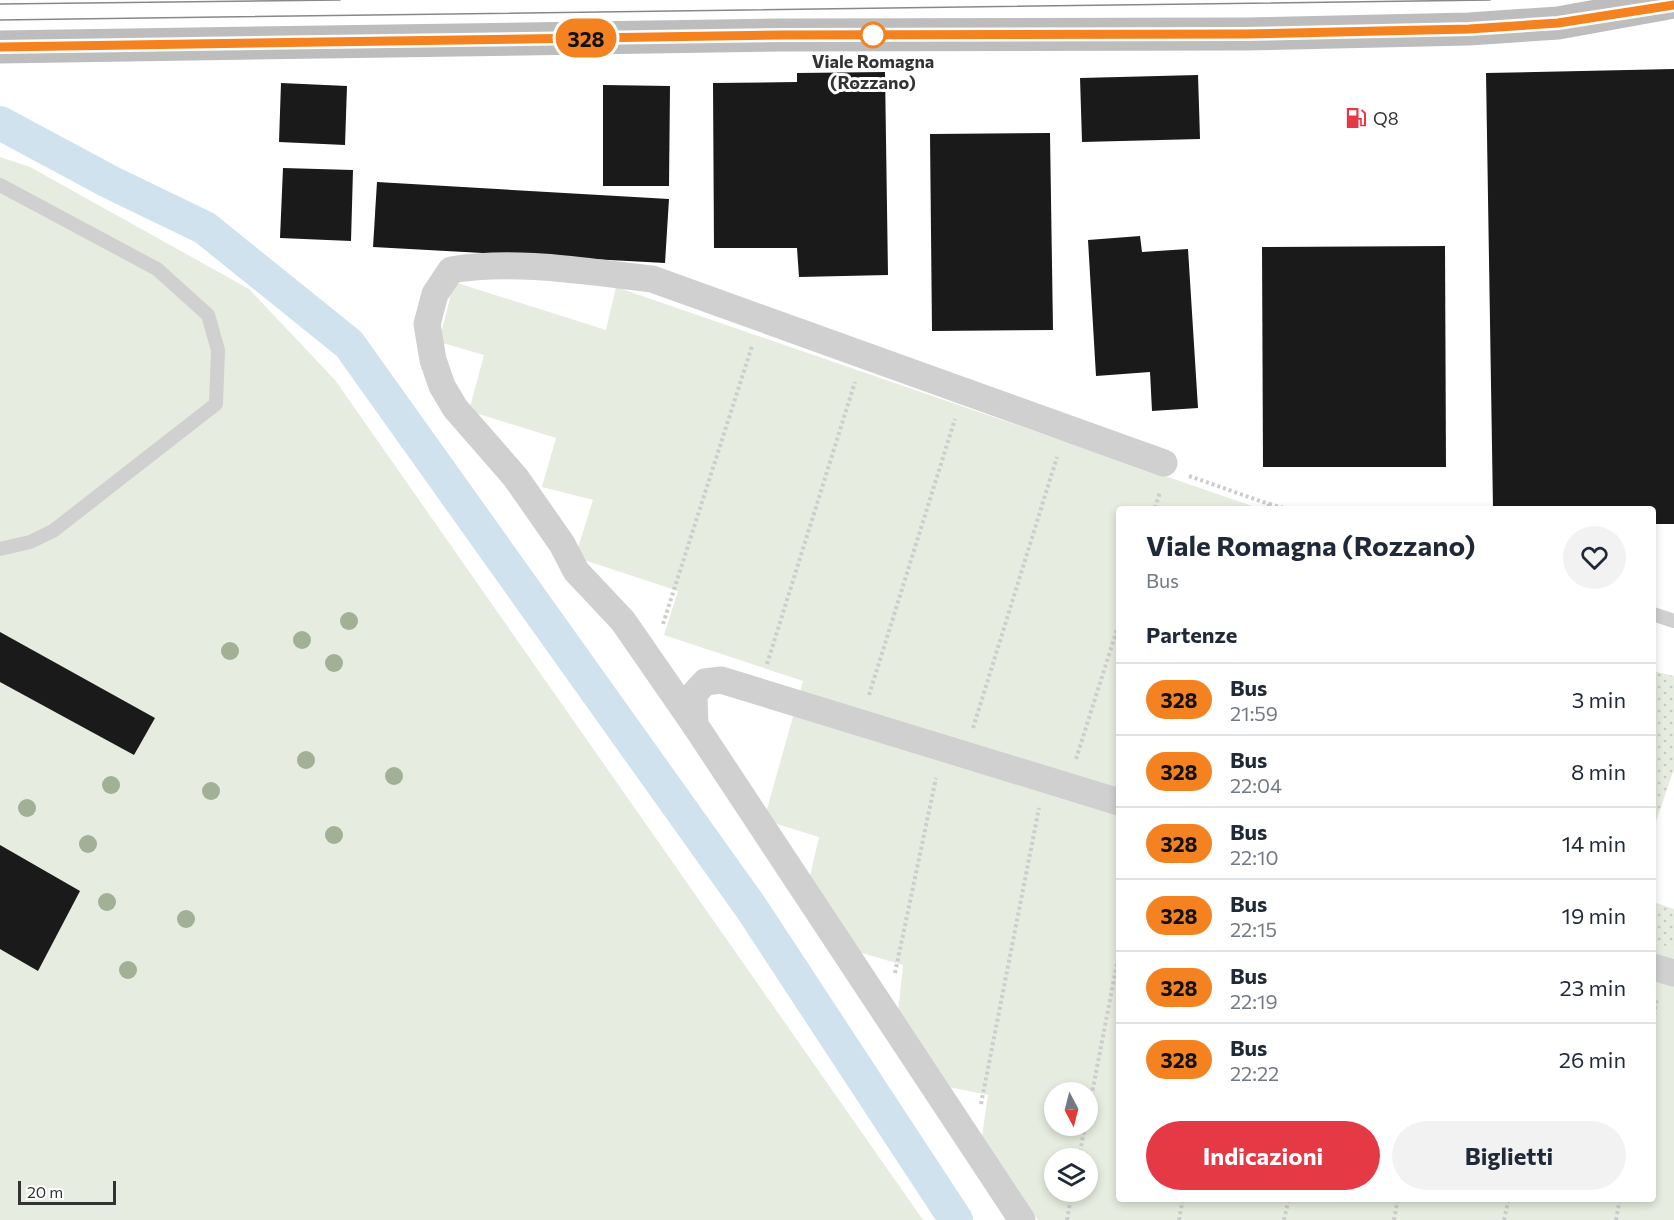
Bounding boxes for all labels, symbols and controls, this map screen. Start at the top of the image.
line badge: 328 [552,18,620,57]
marker: Viale Romagna (Rozzano) [860,22,886,48]
text: 328 [568,26,604,51]
place label: Viale Romagna (Rozzano) [812,50,934,93]
fuel station icon: Q8 [1344,106,1368,130]
place label: Q8 [1373,107,1399,129]
button: heart [1563,526,1626,589]
text: Viale Romagna (Rozzano) [1146,528,1476,562]
text: Bus [1146,568,1179,592]
text: Partenze [1146,621,1237,648]
text: Bus [1230,674,1267,701]
text: 3 min [1572,686,1626,713]
text: 328 [1161,687,1197,712]
text: 21:59 [1230,701,1278,725]
text: Bus [1230,746,1267,773]
text: 8 min [1571,758,1626,785]
text: 328 [1161,759,1197,784]
text: 22:04 [1230,773,1282,797]
text: Bus [1230,818,1267,845]
text: 14 min [1562,830,1626,857]
text: 328 [1161,831,1197,856]
text: 22:10 [1230,845,1279,869]
text: Bus [1230,890,1267,917]
text: 19 min [1562,902,1626,929]
text: 328 [1161,903,1197,928]
text: 22:15 [1230,917,1277,941]
text: Bus [1230,962,1267,989]
text: 23 min [1560,974,1626,1001]
text: 328 [1161,975,1197,1000]
text: 22:19 [1230,989,1278,1013]
text: Bus [1230,1034,1267,1061]
text: 26 min [1559,1046,1626,1073]
text: 328 [1161,1047,1197,1072]
text: 22:22 [1230,1061,1279,1085]
north arrow [1044,1082,1098,1136]
map controls [1044,1082,1098,1202]
button: Indicazioni [1146,1121,1380,1190]
button: Biglietti [1392,1121,1626,1190]
button: layers [1044,1148,1098,1202]
scale bar [18,1178,116,1206]
text: 20 m [27,1182,63,1201]

